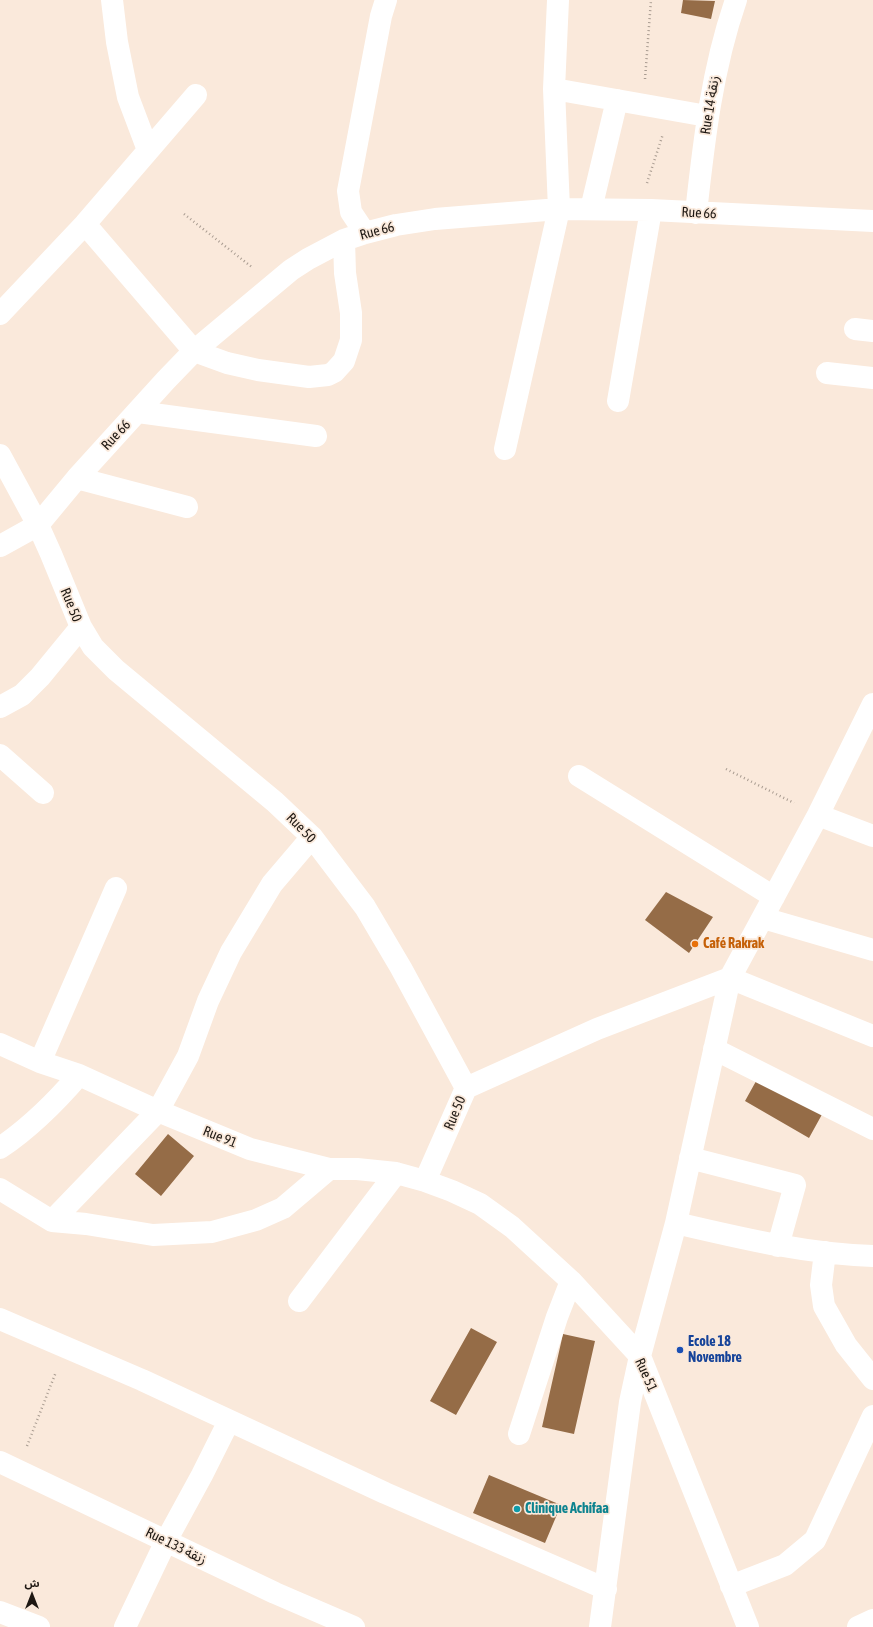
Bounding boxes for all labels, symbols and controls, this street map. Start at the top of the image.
street label: Rue 14 زنقة [697,74,723,136]
street label: Rue 66 [681,204,717,222]
street label: Rue 66 [358,218,396,244]
street label: Rue 66 [98,416,134,454]
street label: Rue 50 [57,586,85,624]
street label: Rue 50 [283,810,319,846]
place label: Café Rakrak [703,936,764,952]
marker: Café Rakrak [690,939,700,949]
street label: Rue 50 [440,1094,470,1132]
street label: Rue 91 [201,1123,239,1151]
place label: Ecole 18 Novembre [688,1334,742,1366]
marker: Ecole 18 Novembre [675,1345,685,1355]
street label: Rue 51 [631,1356,661,1394]
place label: Clinique Achifaa [525,1501,609,1517]
marker: Clinique Achifaa [512,1504,522,1514]
street label: Rue 133 زنقة [143,1524,209,1568]
north arrow [12,1575,52,1615]
text: ش [24,1577,40,1589]

